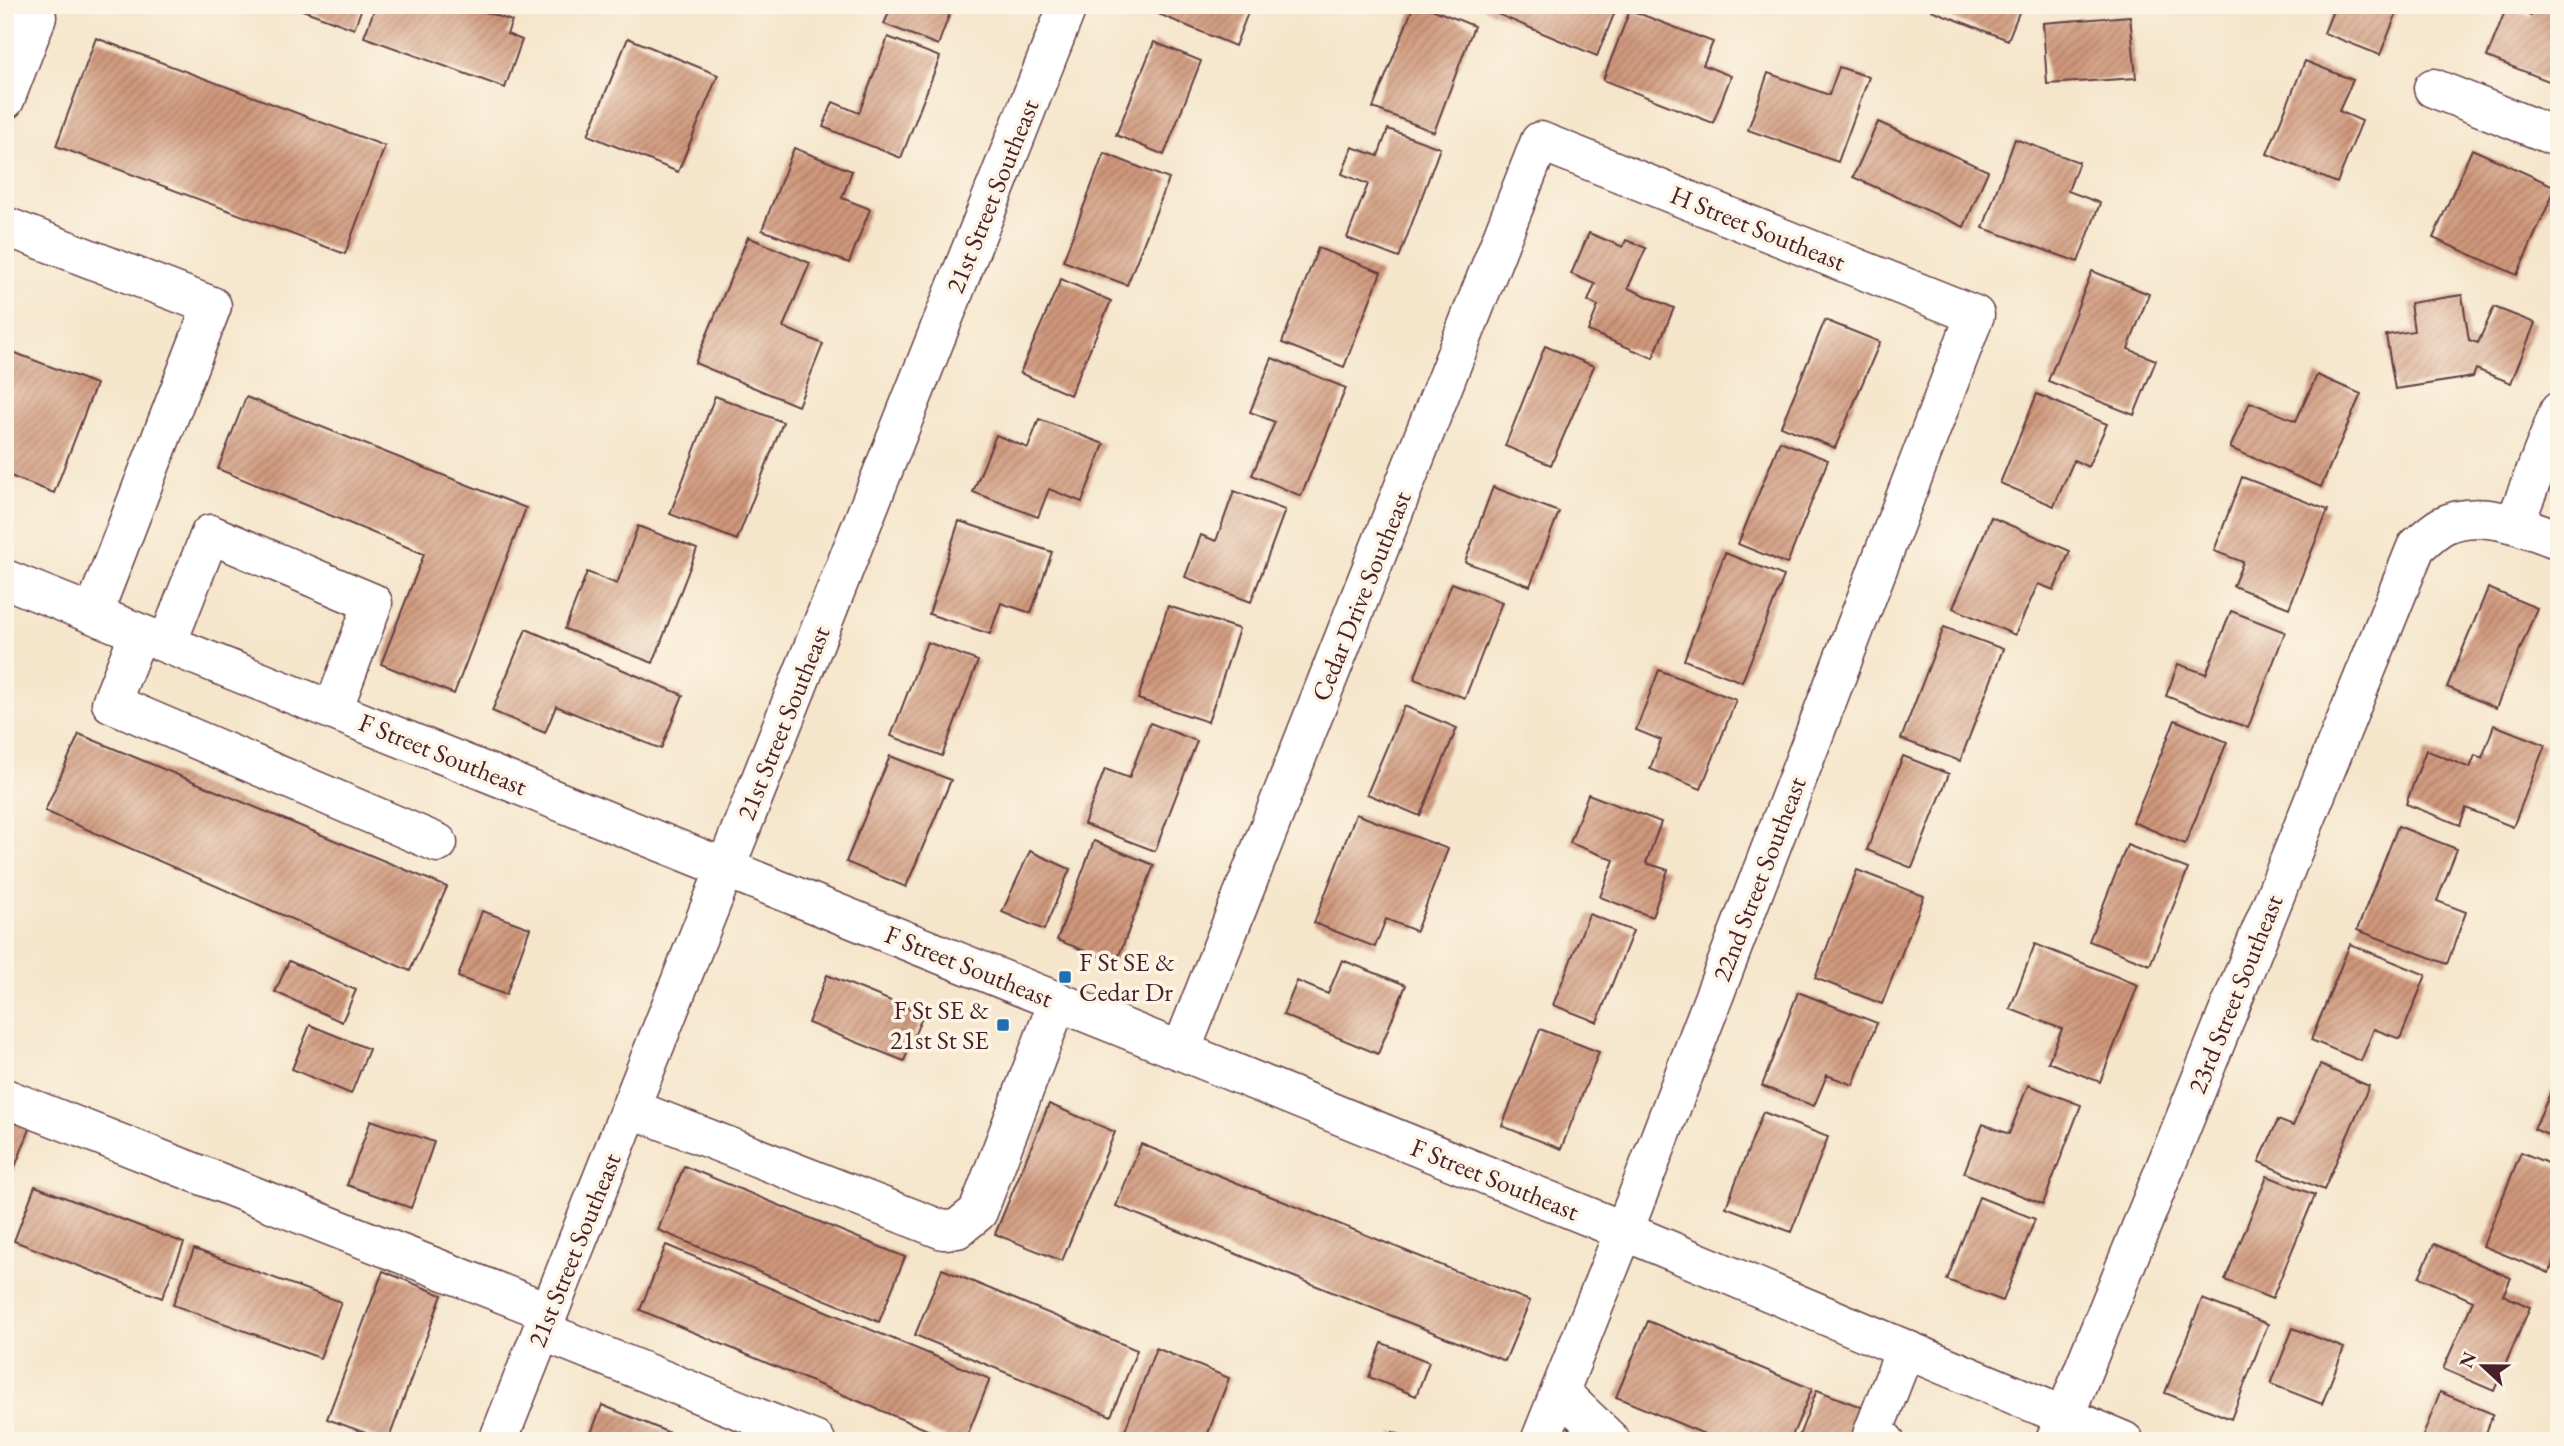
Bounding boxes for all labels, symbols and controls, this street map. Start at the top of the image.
street label: 21st Street Southeast [938,94,1046,298]
street label: H Street Southeast [1665,177,1851,279]
street label: Cedar Drive Southeast [1303,486,1419,706]
street label: 21st Street Southeast [729,621,837,825]
street label: F Street Southeast [354,705,532,803]
street label: 22nd Street Southeast [1704,772,1814,986]
street label: 23rd Street Southeast [2180,890,2290,1098]
street label: F Street Southeast [880,917,1058,1015]
place label: F St SE & Cedar Dr [1079,945,1175,1009]
marker: F St SE & Cedar Dr [1057,969,1073,985]
place label: F St SE & 21st St SE [890,993,989,1057]
marker: F St SE & 21st St SE [995,1017,1011,1033]
street label: F Street Southeast [1406,1130,1584,1228]
street label: 21st Street Southeast [520,1148,628,1352]
north arrow [2448,1330,2518,1400]
text: N [2453,1347,2482,1372]

